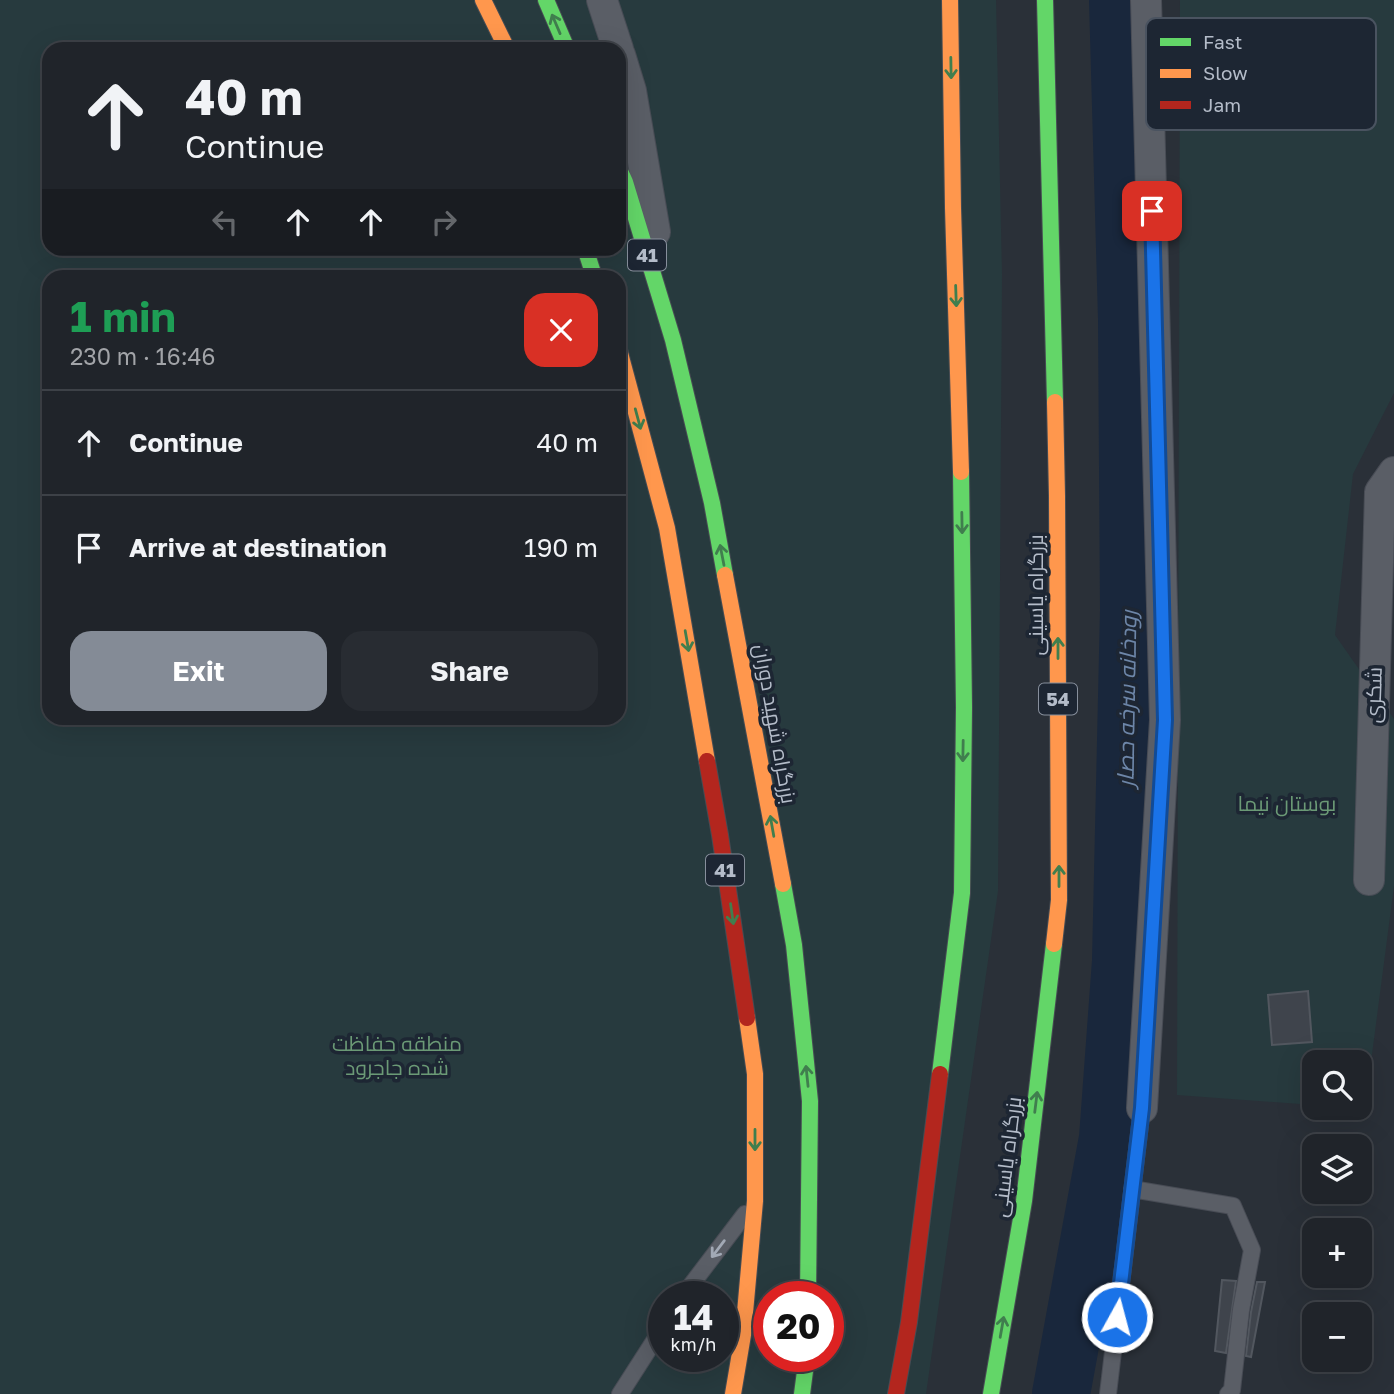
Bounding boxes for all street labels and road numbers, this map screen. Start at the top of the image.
road number: 41 [628,240,666,270]
street label: بزرگراه یاسینی [1022,534,1049,656]
street label: بزرگراه شهید دوران [748,642,803,806]
street label: شکری [1359,666,1388,724]
road number: 54 [1039,684,1077,714]
road number: 41 [706,855,744,886]
street label: بزرگراه یاسینی [986,1095,1027,1219]

